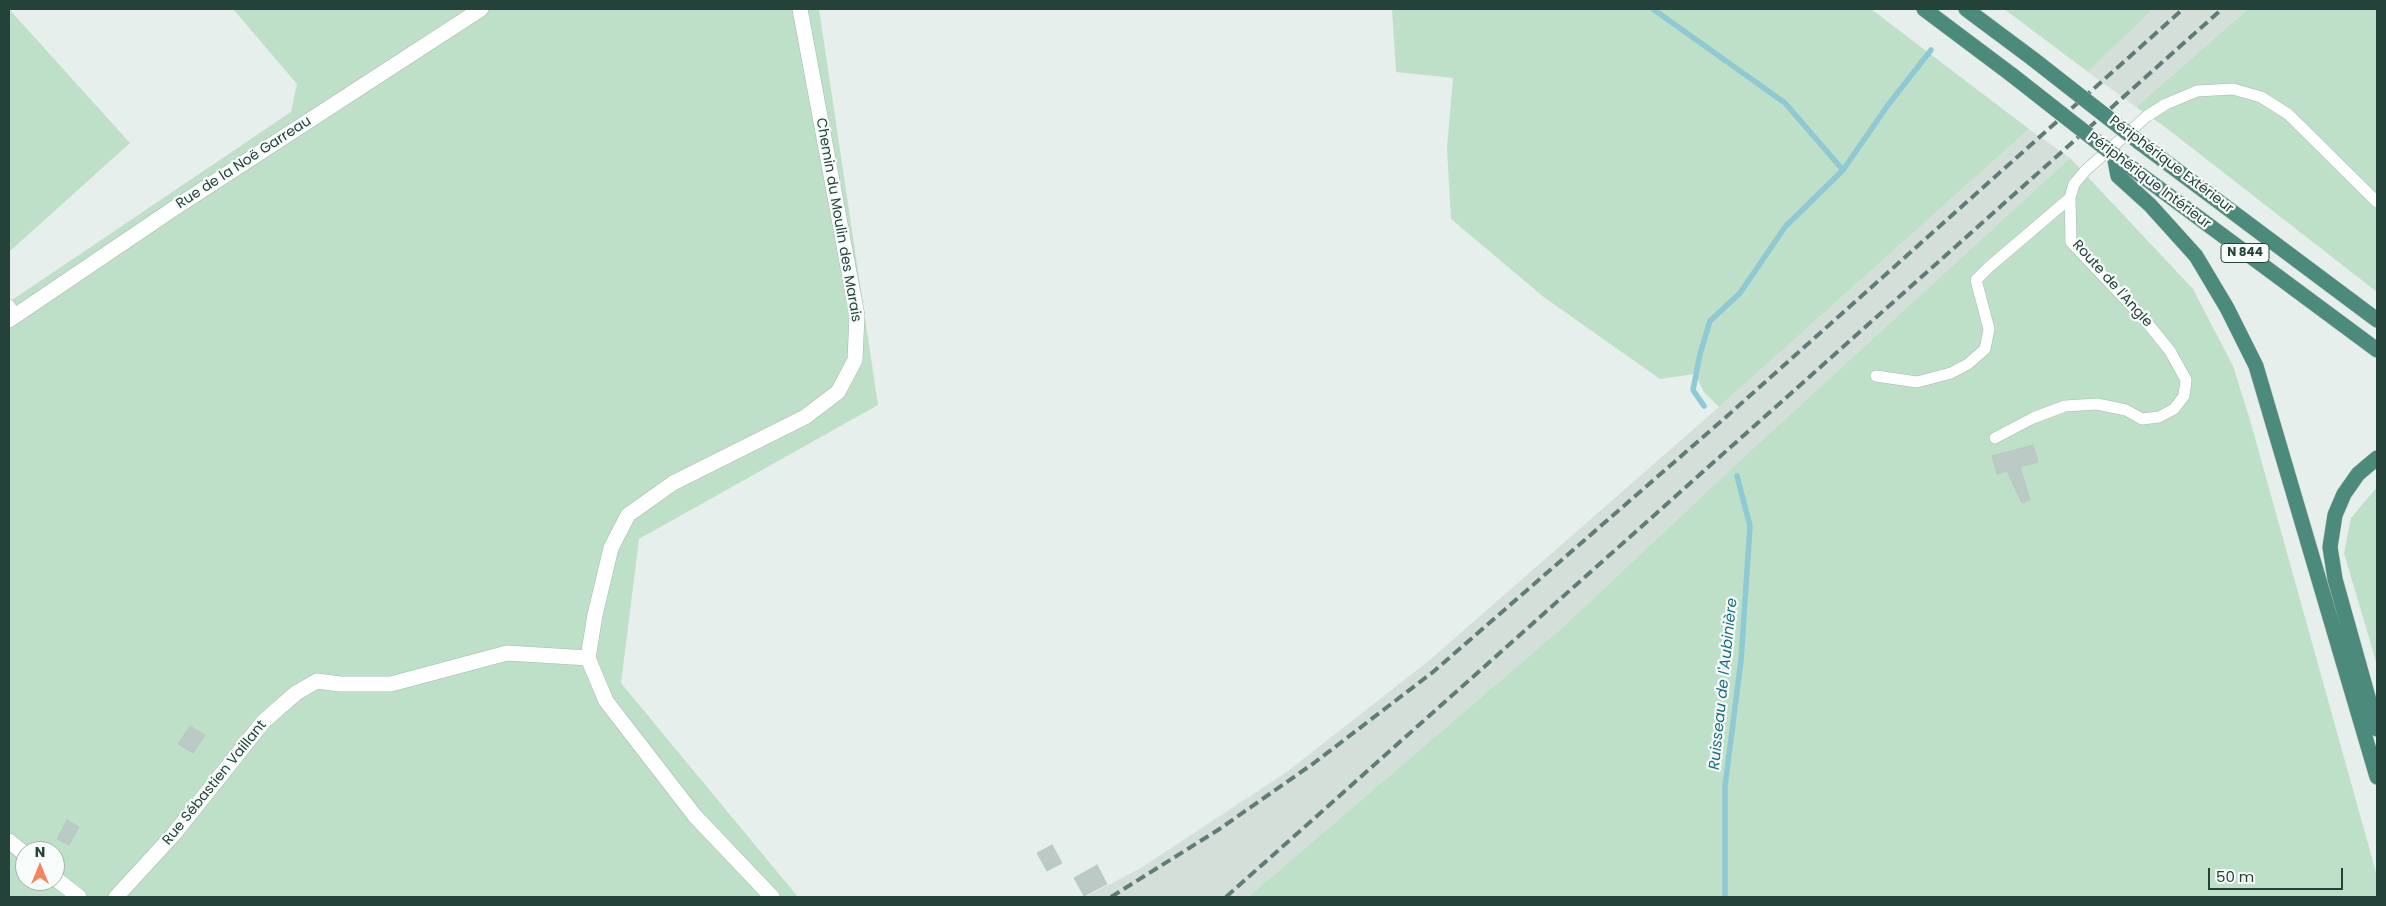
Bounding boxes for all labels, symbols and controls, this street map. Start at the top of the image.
street label: Rue de la Noë Garreau [173,113,315,213]
street label: Périphérique Extérieur [2106,113,2236,217]
street label: Chemin du Moulin des Marais [812,117,864,323]
street label: Périphérique Intérieur [2084,129,2214,233]
street label: Route de l'Angle [2068,237,2156,331]
road number: N 844 [2221,244,2269,262]
water label: Ruisseau de l'Aubinière [1706,597,1742,771]
street label: Rue Sébastien Vaillant [159,717,271,849]
north arrow [15,841,65,891]
text: N [35,842,45,862]
scale bar [2211,858,2346,890]
text: 50 m [2216,866,2254,887]

